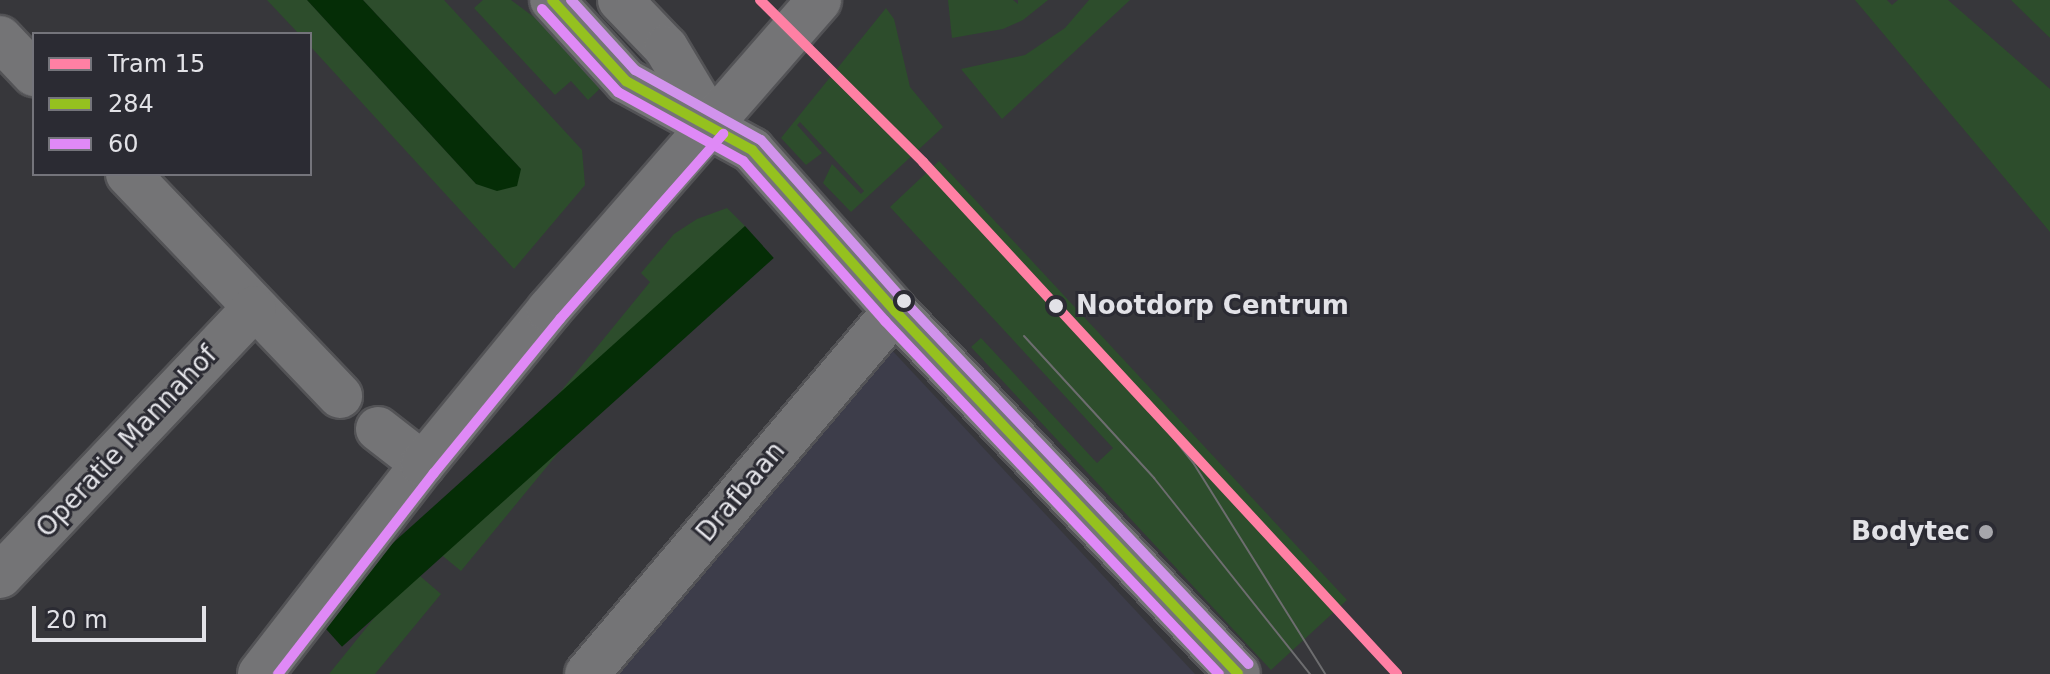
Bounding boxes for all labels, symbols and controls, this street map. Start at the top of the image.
legend [32,32,312,176]
text: Tram 15 [108,50,205,78]
text: 284 [108,90,154,118]
text: 60 [108,130,139,158]
place label: Nootdorp Centrum [1076,290,1349,322]
unlabelled marker [896,293,912,309]
marker: Nootdorp Centrum [1043,293,1069,319]
street label: Operatie Mannahof [30,340,224,544]
street label: Drafbaan [690,436,792,548]
place label: Bodytec [1851,516,1970,548]
marker: Bodytec [1977,523,1995,541]
scale bar [36,590,210,640]
text: 20 m [46,606,108,634]

